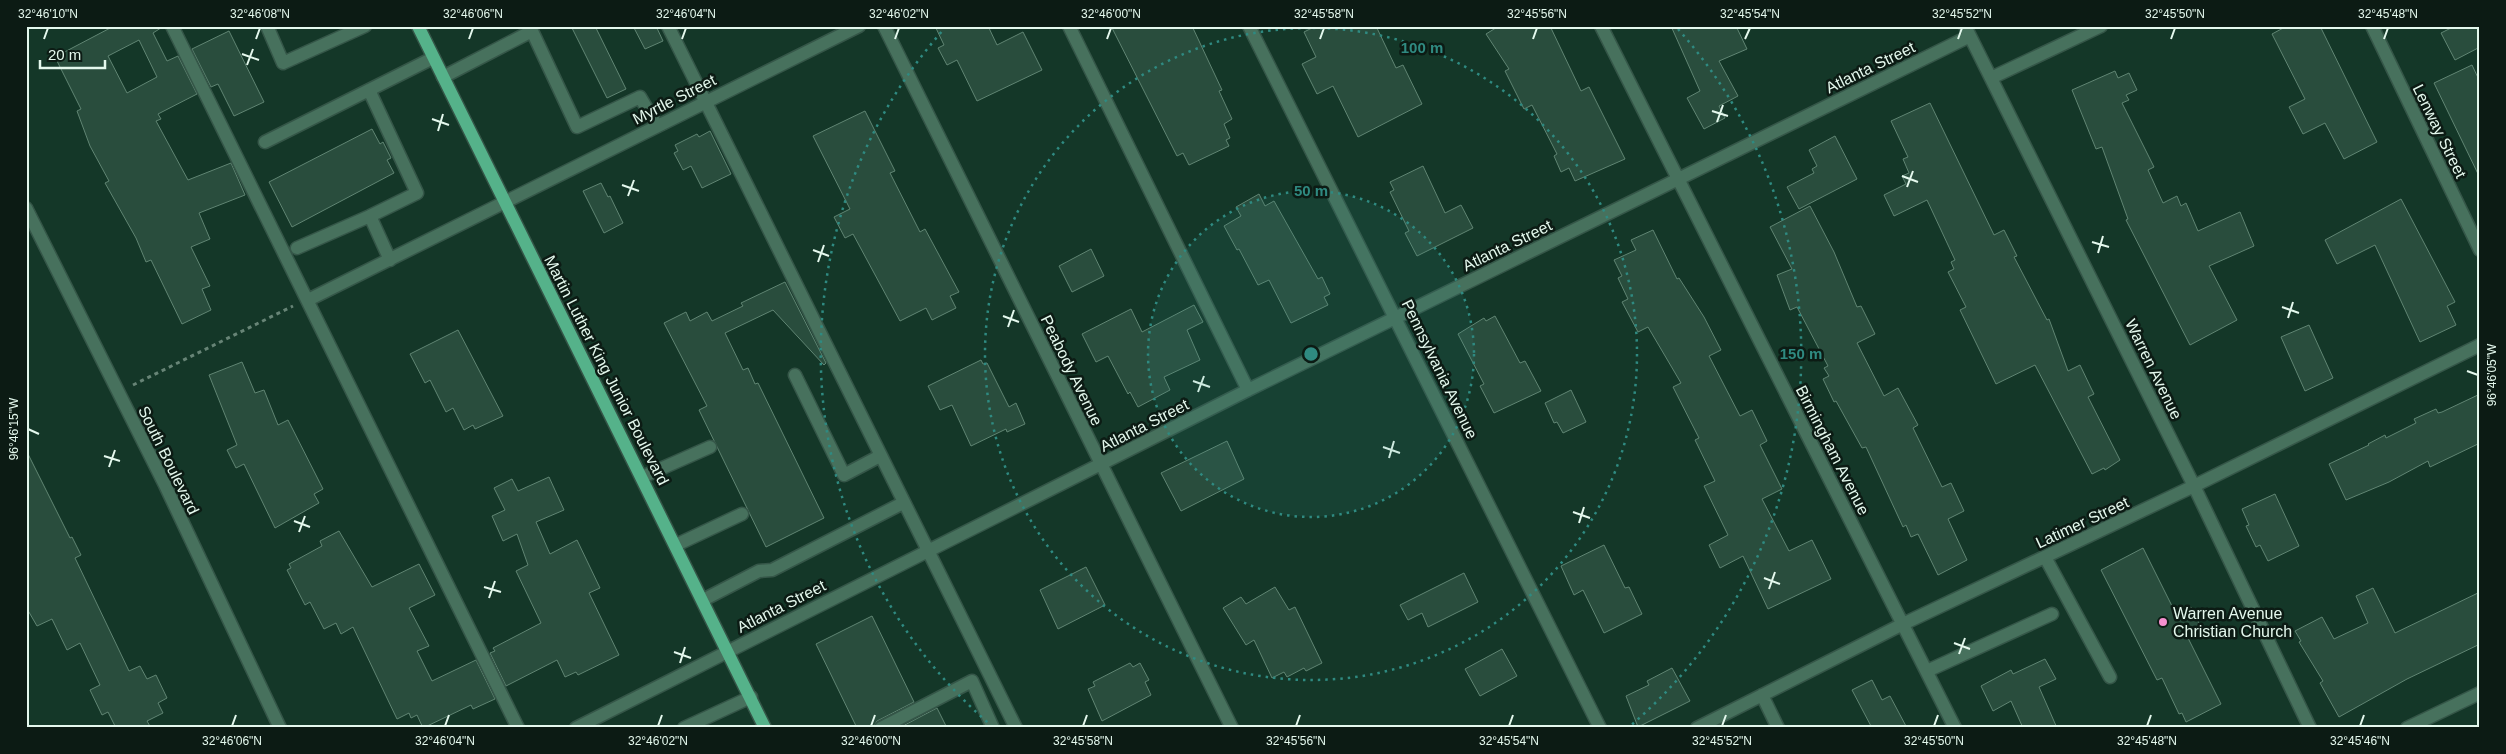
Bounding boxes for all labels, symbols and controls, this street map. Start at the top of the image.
text: 32°46'10"N [18,7,78,21]
text: 32°46'08"N [230,7,290,21]
text: 32°46'06"N [443,7,503,21]
text: 32°46'04"N [656,7,716,21]
text: 32°46'02"N [869,7,929,21]
text: 32°46'00"N [1081,7,1141,21]
text: 32°45'58"N [1294,7,1354,21]
text: 32°45'56"N [1507,7,1567,21]
text: 32°45'54"N [1720,7,1780,21]
text: 32°45'52"N [1932,7,1992,21]
text: 32°45'50"N [2145,7,2205,21]
text: 32°45'48"N [2358,7,2418,21]
scale bar [40,38,105,70]
street label: Atlanta Street [1823,38,1918,96]
text: 100 m [1401,39,1443,56]
text: 20 m [48,46,81,63]
street label: Myrtle Street [630,71,719,128]
street label: Lenway Street [2409,82,2470,181]
text: 50 m [1294,182,1328,199]
street label: Atlanta Street [1460,216,1555,274]
street label: Martin Luther King Junior Boulevard [541,253,672,488]
street label: Pennsylvania Avenue [1398,297,1481,442]
street label: Peabody Avenue [1037,312,1106,428]
street label: Warren Avenue [2122,316,2185,422]
text: 96°46'05"W [2485,343,2499,406]
centre of rings [1302,345,1320,363]
text: 150 m [1780,345,1822,362]
street label: Birmingham Avenue [1793,383,1873,518]
street label: Atlanta Street [1097,396,1192,455]
text: 96°46'15"W [7,397,21,460]
street label: South Boulevard [135,403,202,517]
street label: Latimer Street [2033,493,2132,551]
street label: Atlanta Street [734,577,829,636]
place label: Warren Avenue Christian Church [2173,605,2292,640]
marker: Warren Avenue Christian Church [2157,616,2169,628]
text: 32°46'06"N [202,734,262,748]
text: 32°46'04"N [415,734,475,748]
text: 32°46'02"N [628,734,688,748]
text: 32°46'00"N [841,734,901,748]
text: 32°45'58"N [1053,734,1113,748]
text: 32°45'56"N [1266,734,1326,748]
text: 32°45'54"N [1479,734,1539,748]
text: 32°45'52"N [1692,734,1752,748]
text: 32°45'50"N [1904,734,1964,748]
text: 32°45'48"N [2117,734,2177,748]
text: 32°45'46"N [2330,734,2390,748]

